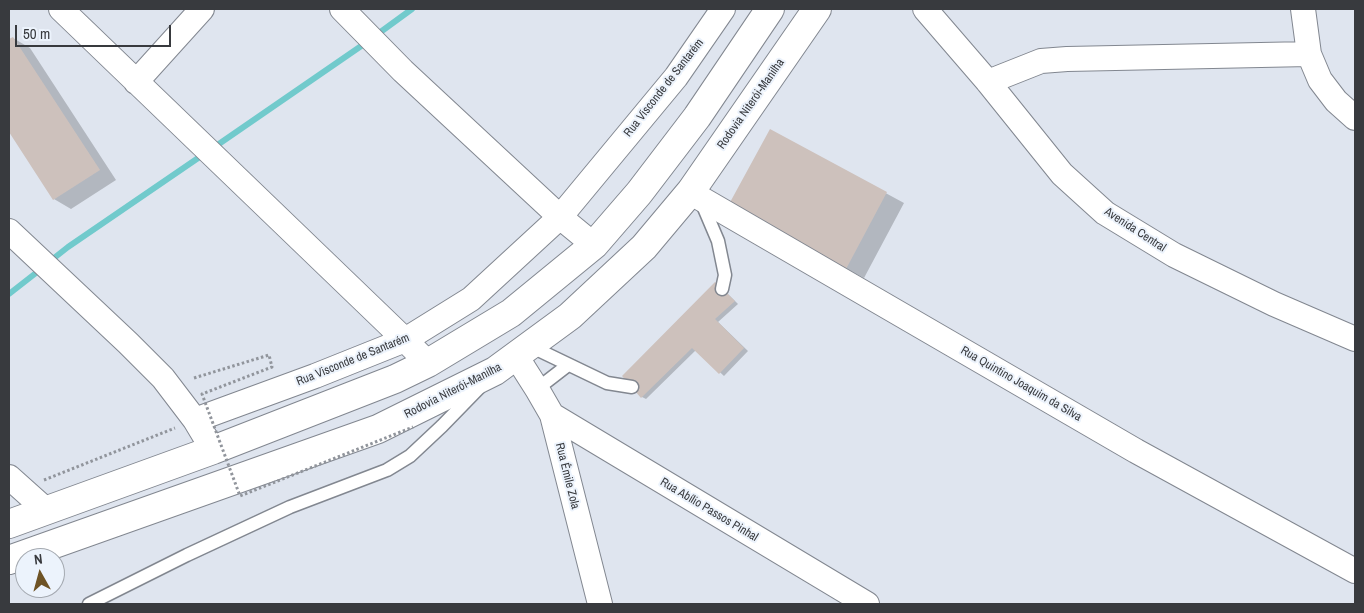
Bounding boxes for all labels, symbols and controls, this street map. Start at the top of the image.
scale bar [18,15,174,47]
text: 50 m [23,23,50,44]
street label: Rua Visconde de Santarém [621,36,707,140]
street label: Rodovia Niterói-Manilha [714,56,788,152]
street label: Avenida Central [1102,205,1168,255]
street label: Rua Visconde de Santarém [294,331,412,389]
street label: Rua Quintino Joaquim da Silva [958,343,1084,425]
street label: Rodovia Niterói-Manilha [402,360,504,422]
street label: Rua Êmile Zola [552,441,582,511]
street label: Rua Abílio Passos Pinhal [657,475,761,545]
north arrow [15,548,65,598]
text: N [33,550,44,569]

